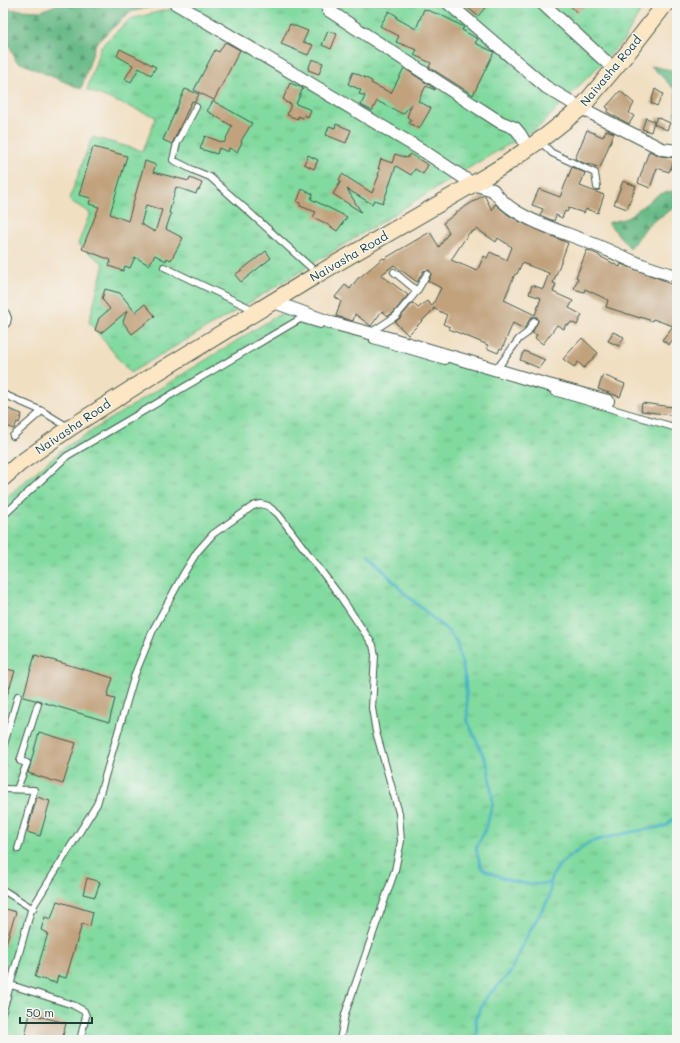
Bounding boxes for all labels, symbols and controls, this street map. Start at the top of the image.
street label: Naivasha Road [576,31,645,109]
street label: Naivasha Road [307,227,391,285]
street label: Naivasha Road [32,395,114,457]
scale bar [20,999,92,1025]
text: 50 m [26,1004,54,1020]

